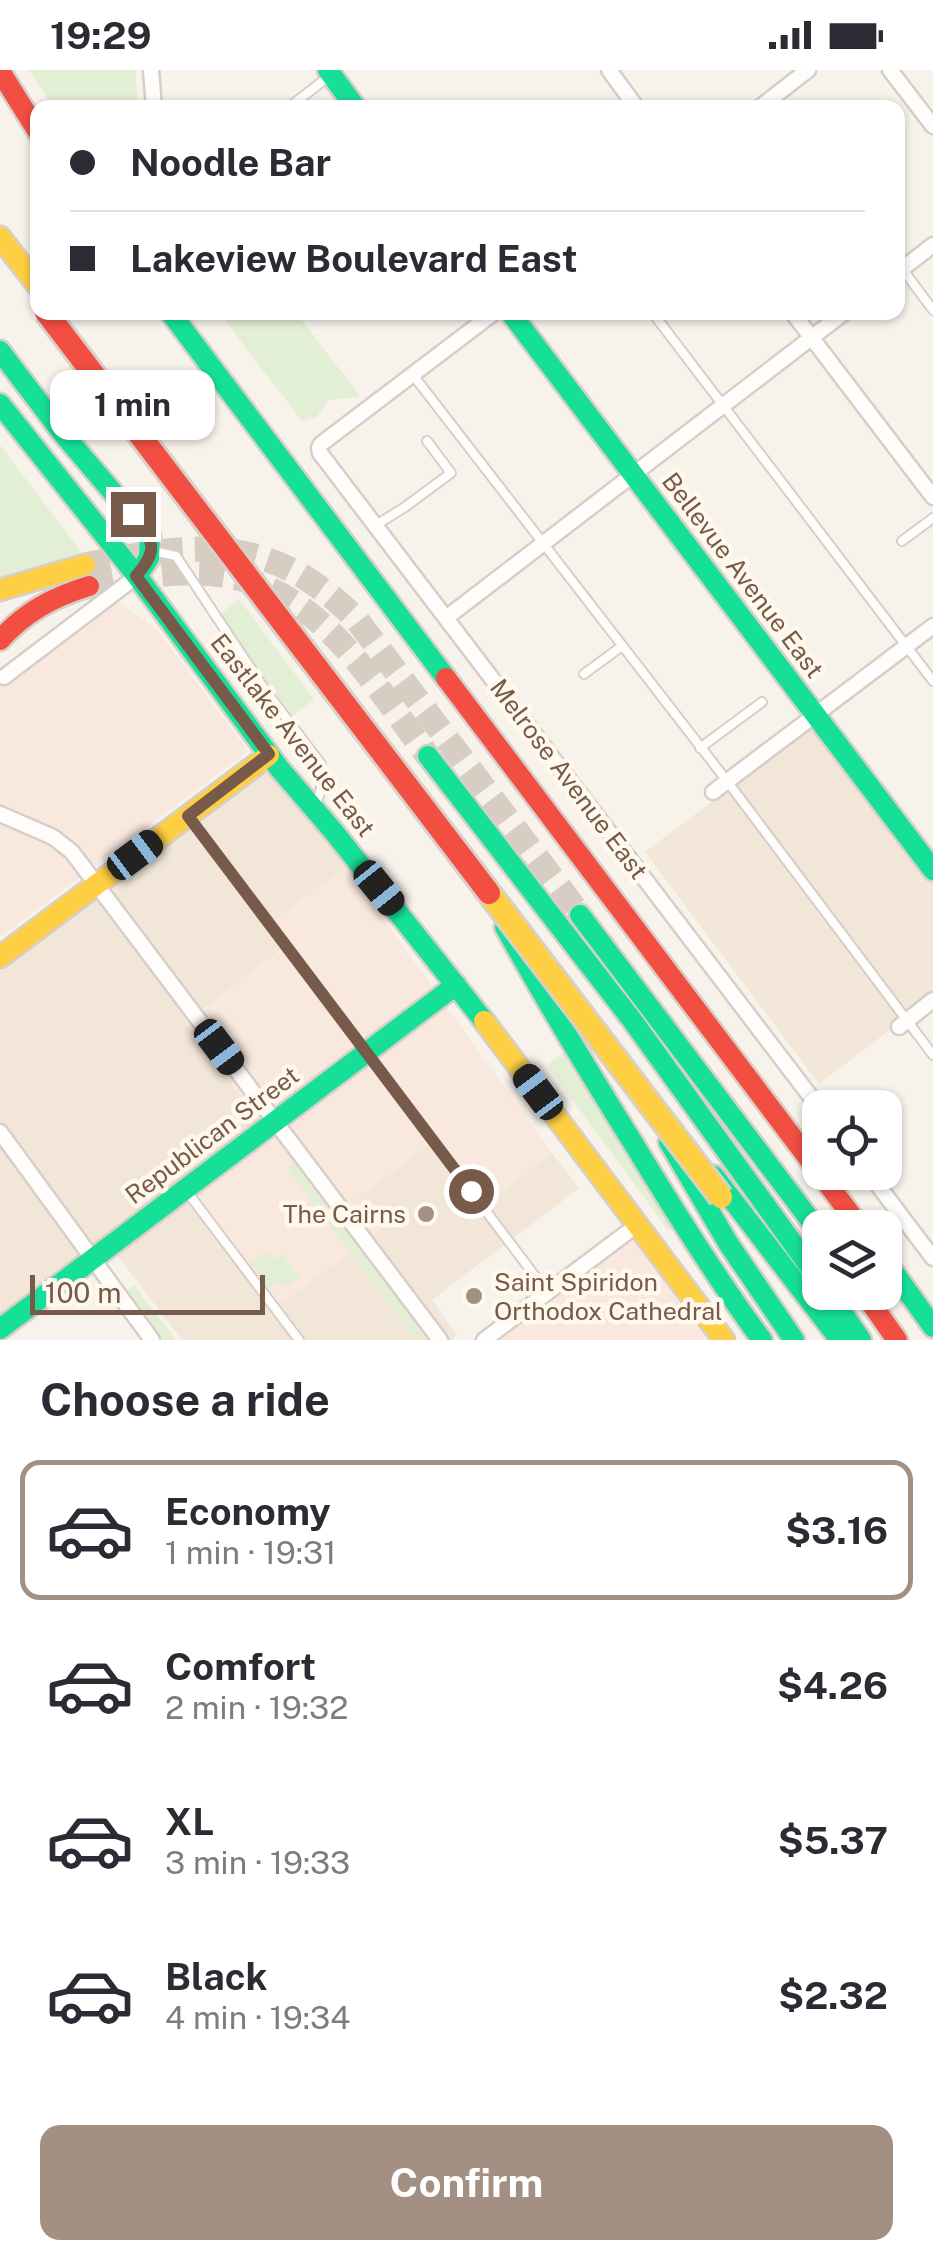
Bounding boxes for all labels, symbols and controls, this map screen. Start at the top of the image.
text: 19:29 [50,13,151,58]
text: Noodle Bar [130,140,331,185]
text: Lakeview Boulevard East [130,236,577,281]
callout: 1 min [51,369,216,439]
text: 1 min [94,386,171,423]
street label: Bellevue Avenue East [656,466,830,684]
route end [111,492,156,537]
street label: Eastlake Avenue East [205,628,381,842]
street label: Melrose Avenue East [484,673,654,885]
car [102,825,168,885]
car [348,855,410,921]
car [189,1014,249,1080]
car [508,1059,568,1125]
street label: Republican Street [119,1060,305,1210]
map controls [802,1090,902,1310]
button: locate [802,1090,902,1190]
route start [449,1169,494,1214]
place label: The Cairns [283,1199,406,1229]
marker: The Cairns [415,1203,437,1225]
button: layers [802,1210,902,1310]
place label: Saint Spiridon Orthodox Cathedral [494,1267,723,1326]
scale bar [30,1270,265,1314]
text: 100 m [45,1276,122,1309]
marker: Saint Spiridon Orthodox Cathedral [463,1285,485,1307]
text: Choose a ride [40,1373,330,1426]
icon: car [45,1485,135,1575]
text: Economy [165,1489,331,1534]
text: $3.16 [785,1508,888,1553]
text: 1 min · 19:31 [165,1534,336,1571]
icon: car [45,1640,135,1730]
text: Comfort [165,1644,316,1689]
text: $4.26 [777,1663,888,1708]
text: 2 min · 19:32 [165,1689,348,1726]
icon: car [45,1795,135,1885]
text: XL [165,1799,214,1844]
text: $5.37 [778,1818,888,1863]
text: 3 min · 19:33 [165,1844,350,1881]
icon: car [45,1950,135,2040]
text: Black [165,1954,268,1999]
text: $2.32 [778,1973,888,2018]
text: 4 min · 19:34 [165,1999,350,2036]
button: Confirm [40,2125,893,2240]

